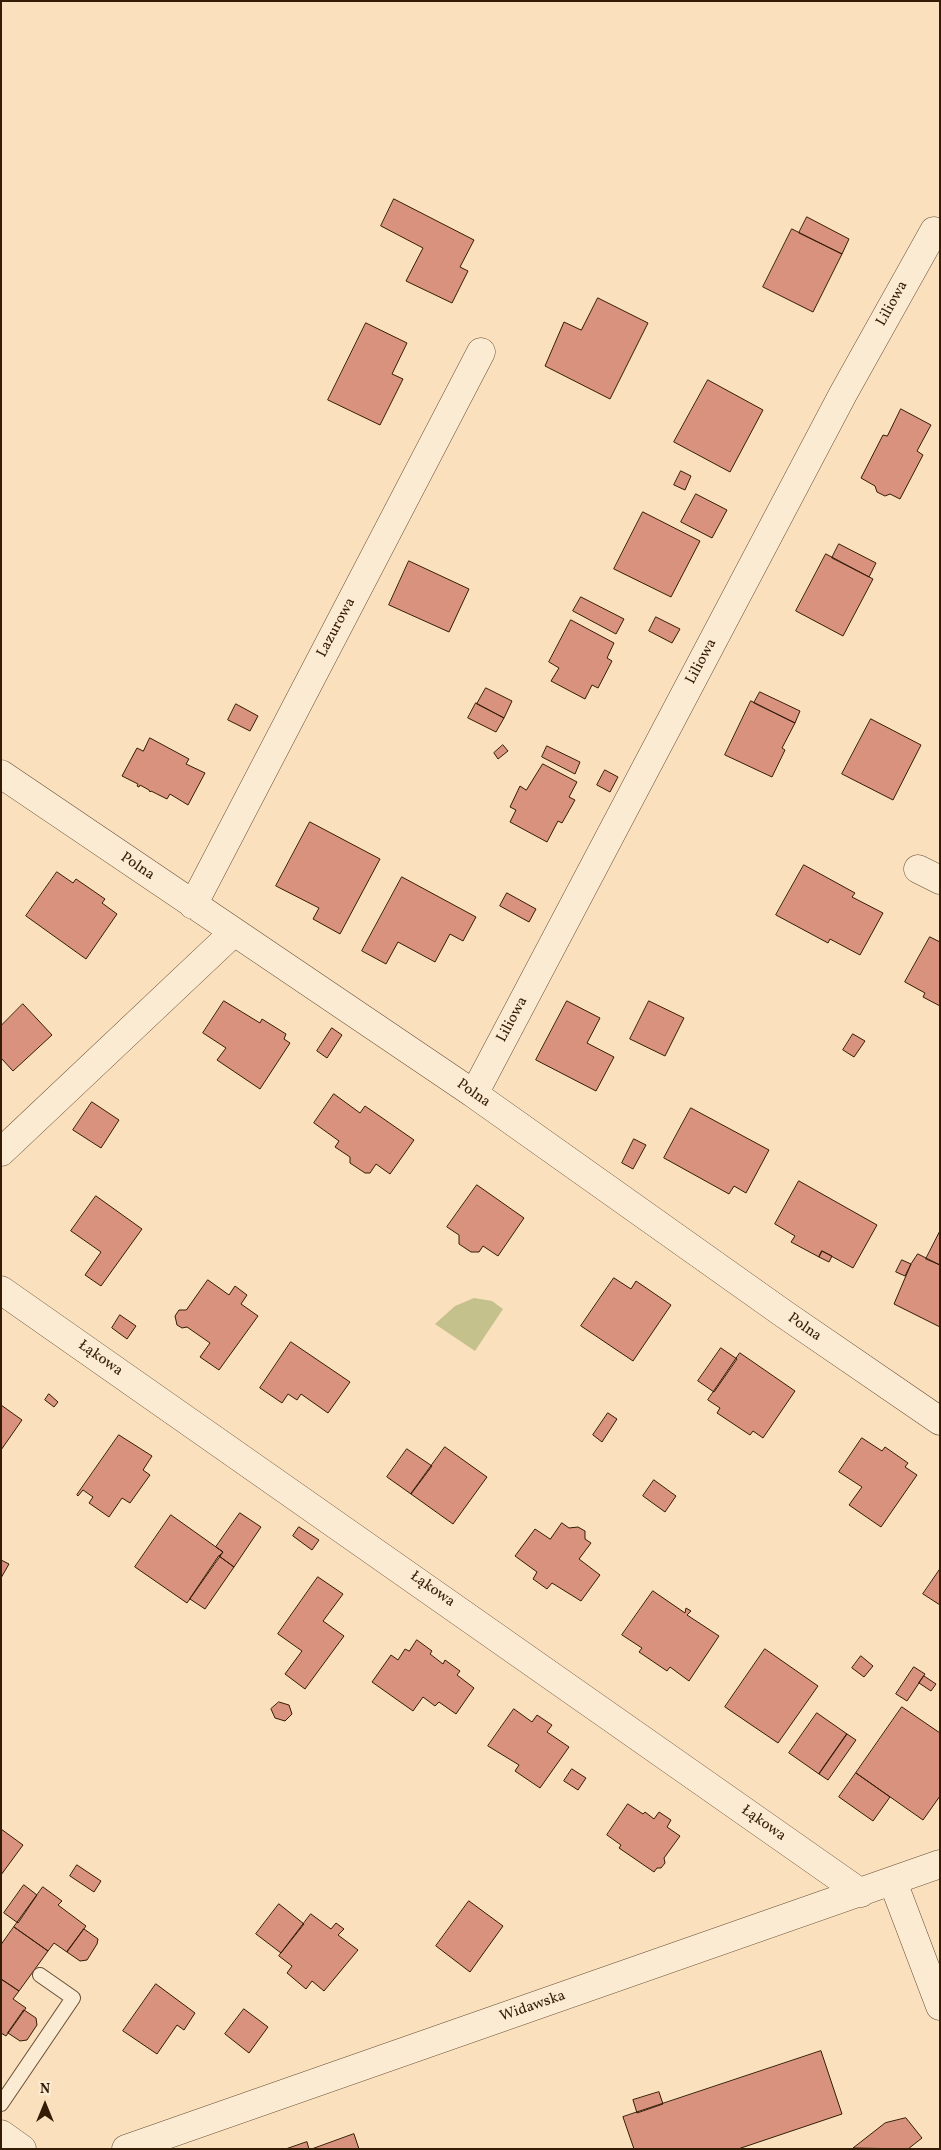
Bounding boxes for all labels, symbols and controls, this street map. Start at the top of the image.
street label: Liliowa [873,278,913,330]
street label: Lazurowa [314,595,360,661]
street label: Liliowa [683,636,721,688]
street label: Polna [117,849,157,885]
street label: Liliowa [494,994,532,1046]
street label: Polna [453,1076,493,1112]
street label: Polna [784,1310,824,1346]
street label: Łąkowa [74,1337,126,1381]
street label: Łąkowa [406,1568,458,1612]
street label: Łąkowa [737,1802,789,1846]
street label: Widawska [498,1987,568,2027]
north arrow [20,2080,70,2130]
text: N [40,2080,50,2099]

